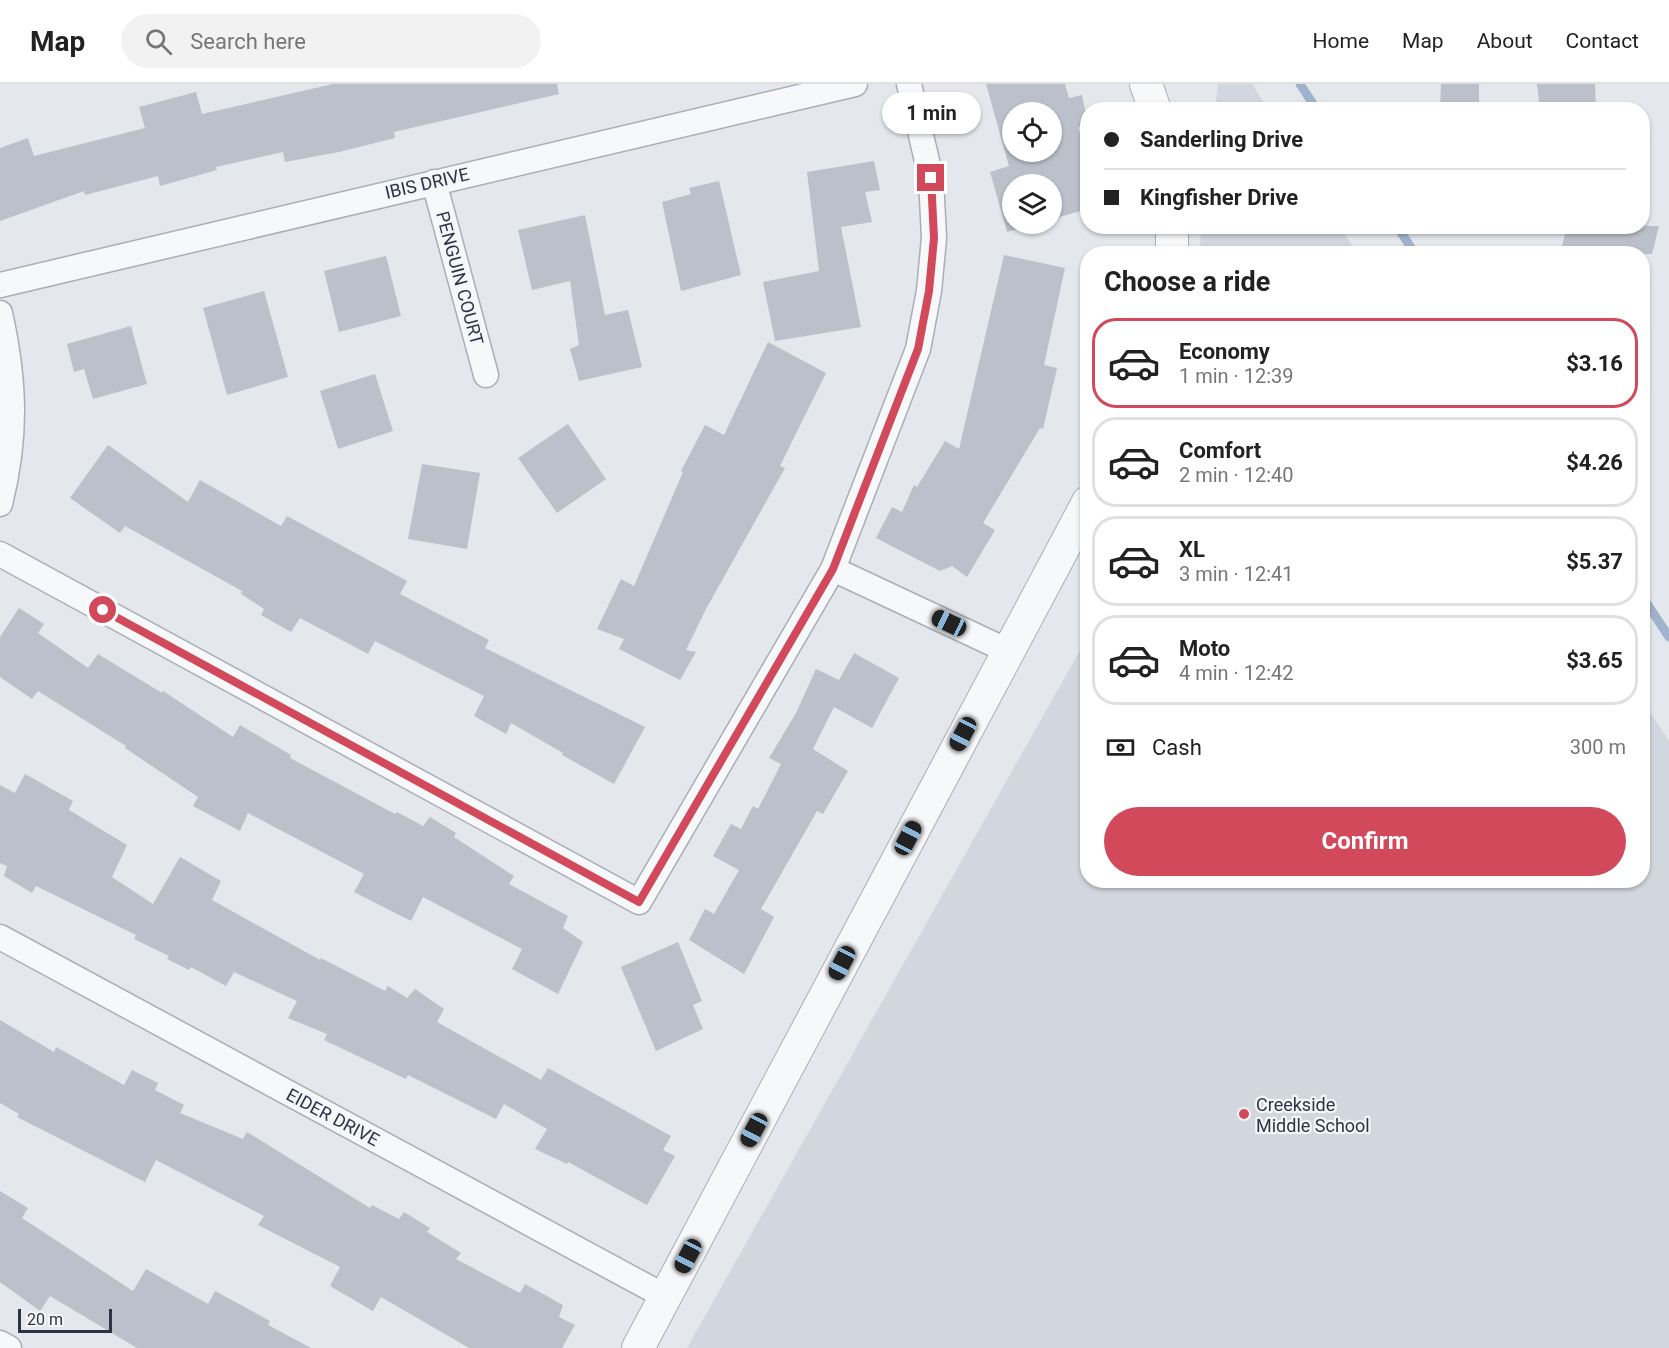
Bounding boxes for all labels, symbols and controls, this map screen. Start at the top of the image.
search box [121,14,541,68]
text: Map [30,25,85,58]
icon: search [142,25,175,58]
text: Search here [190,29,306,54]
text: Home [1313,29,1369,53]
text: Map [1402,29,1444,53]
text: About [1477,29,1533,53]
text: Contact [1566,29,1639,53]
callout: 1 min [882,91,980,133]
text: 1 min [906,101,957,125]
map controls [1002,102,1062,234]
button: locate [1002,102,1062,162]
text: Sanderling Drive [1140,127,1303,152]
street label: IBIS DRIVE [383,163,471,203]
route end [917,164,944,191]
button: layers [1002,174,1062,234]
text: Kingfisher Drive [1140,185,1298,210]
street label: PENGUIN COURT [432,209,488,347]
text: Choose a ride [1104,266,1270,298]
icon: car [1107,336,1161,390]
text: Economy [1179,339,1270,364]
text: $3.16 [1566,351,1623,376]
text: 1 min · 12:39 [1179,364,1294,388]
icon: car [1107,435,1161,489]
text: Comfort [1179,438,1261,463]
text: $4.26 [1566,450,1623,475]
text: 2 min · 12:40 [1179,463,1294,487]
icon: car [1107,534,1161,588]
text: XL [1179,537,1205,562]
text: $5.37 [1566,549,1623,574]
text: 3 min · 12:41 [1179,562,1294,586]
route start [89,596,116,623]
car [929,607,969,639]
icon: car [1107,633,1161,687]
text: Moto [1179,636,1230,661]
text: $3.65 [1566,648,1623,673]
text: 4 min · 12:42 [1179,661,1294,685]
car [947,714,979,754]
icon: cash [1104,731,1137,764]
text: Cash [1152,735,1202,760]
text: 300 m [1570,735,1626,759]
button: Confirm [1104,807,1626,876]
car [892,818,924,858]
car [826,943,858,983]
street label: EIDER DRIVE [283,1084,383,1150]
place label: Creekside Middle School [1256,1094,1370,1136]
marker: Creekside Middle School [1237,1107,1251,1121]
car [738,1110,770,1150]
car [672,1236,704,1276]
scale bar [18,1306,112,1334]
text: 20 m [27,1310,63,1329]

